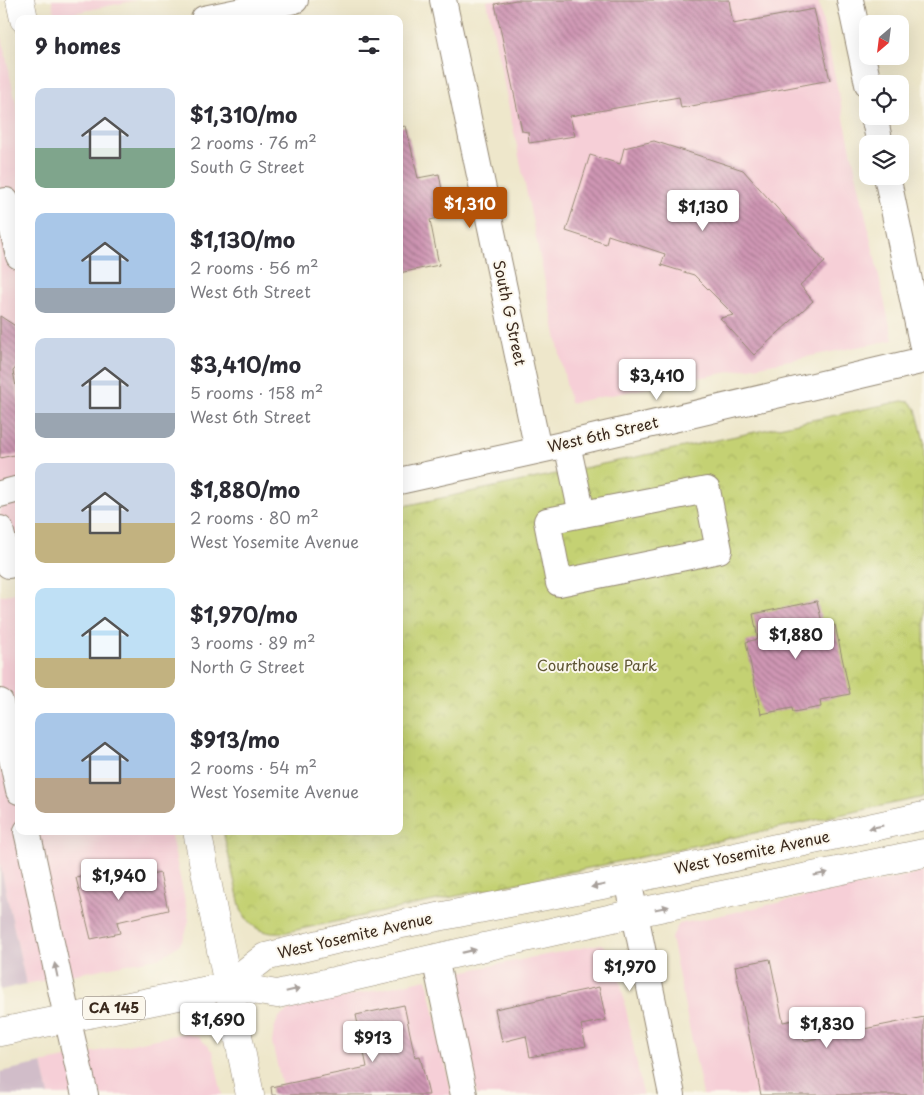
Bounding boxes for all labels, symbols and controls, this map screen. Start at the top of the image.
north arrow [859,15,909,65]
map controls [859,15,909,185]
text: 9 homes [35,29,121,61]
icon: filters [355,31,383,59]
button: locate [859,75,909,125]
text: $1,310/mo [190,98,297,130]
icon: home [75,108,135,168]
text: 2 rooms · 76 m² [190,130,317,154]
button: layers [859,135,909,185]
text: South G Street [190,154,304,178]
pin: $1,310 [429,186,511,229]
pin: $1,130 [662,190,744,232]
text: $1,310 [444,191,496,215]
text: $1,130 [678,194,728,218]
text: $1,130/mo [190,223,295,255]
icon: home [75,233,135,293]
text: 2 rooms · 56 m² [190,255,319,279]
street label: South G Street [488,258,533,367]
text: West 6th Street [190,279,311,303]
text: $3,410/mo [190,348,301,380]
icon: home [75,358,135,418]
pin: $3,410 [616,358,698,401]
text: $3,410 [630,363,684,387]
text: 5 rooms · 158 m² [190,380,323,404]
text: West 6th Street [190,404,311,428]
street label: West 6th Street [545,410,660,457]
text: $1,880/mo [190,473,300,505]
icon: home [75,483,135,543]
text: 2 rooms · 80 m² [190,505,319,529]
text: West Yosemite Avenue [190,529,359,553]
text: $1,970/mo [190,598,298,630]
icon: home [75,608,135,668]
pin: $1,880 [755,618,837,660]
text: $1,880 [769,622,823,646]
text: 3 rooms · 89 m² [190,630,315,654]
park label: Courthouse Park [537,653,657,676]
text: North G Street [190,654,305,678]
text: $913/mo [190,723,280,755]
icon: home [75,733,135,793]
text: 2 rooms · 54 m² [190,755,317,779]
text: West Yosemite Avenue [190,779,359,803]
one-way arrow [868,823,884,831]
street label: West Yosemite Avenue [672,824,832,879]
pin: $1,940 [78,858,160,901]
text: $1,940 [92,863,146,887]
one-way arrow [813,870,829,878]
one-way arrow [589,883,605,891]
one-way arrow [654,903,670,911]
street label: West Yosemite Avenue [275,906,434,964]
one-way arrow [462,946,478,954]
pin: $1,970 [589,950,671,992]
text: $1,970 [604,954,656,978]
one-way arrow [52,962,60,977]
one-way arrow [286,986,301,994]
road number: CA 145 [83,996,145,1020]
pin: $1,690 [177,1002,259,1045]
pin: $1,830 [786,1006,868,1049]
text: $1,690 [191,1007,245,1031]
text: $1,830 [800,1011,854,1035]
pin: $913 [343,1020,403,1063]
text: $913 [354,1025,392,1049]

